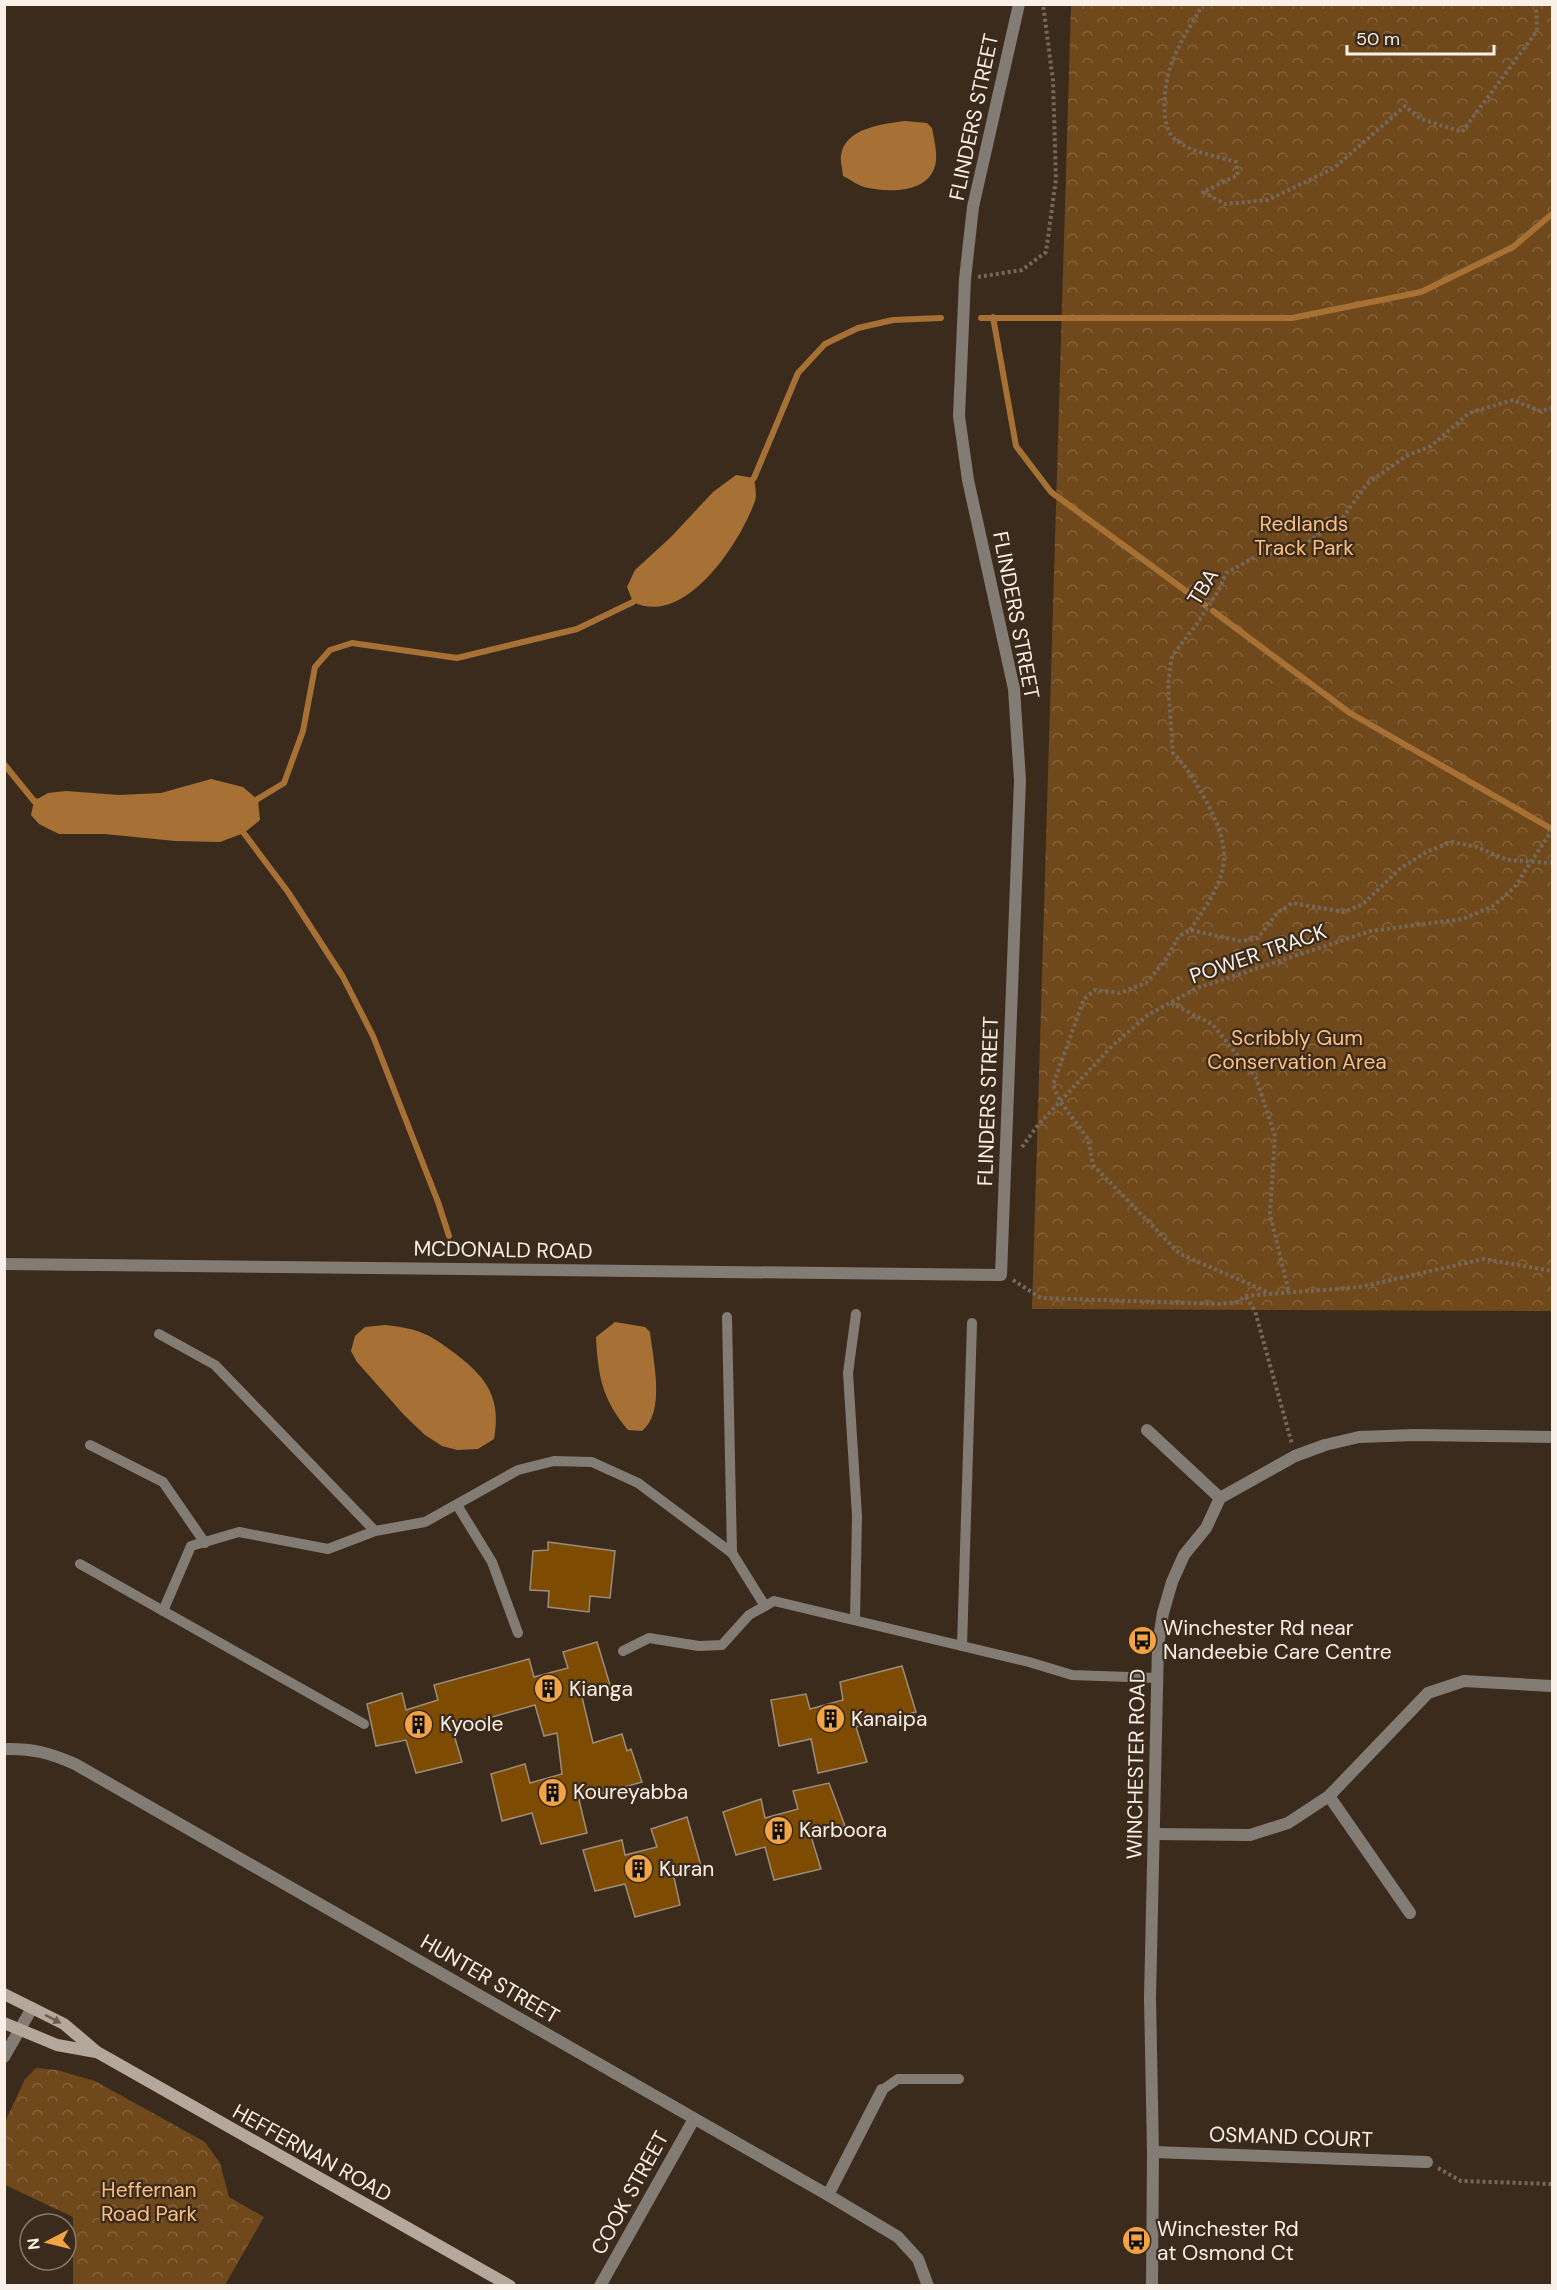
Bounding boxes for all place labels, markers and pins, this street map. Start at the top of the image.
place label: Winchester Rd near Nandeebie Care Centre [1163,1614,1392,1666]
bus stop icon: Winchester Rd near Nandeebie Care Centre [1126,1624,1158,1656]
building icon: Kianga [532,1673,564,1705]
place label: Kianga [569,1675,633,1703]
building icon: Kanaipa [814,1703,846,1735]
place label: Kanaipa [851,1705,927,1733]
building icon: Kyoole [403,1708,435,1740]
place label: Kyoole [440,1710,503,1738]
building icon: Koureyabba [536,1776,568,1808]
place label: Koureyabba [573,1778,688,1806]
building icon: Karboora [762,1814,794,1846]
place label: Karboora [799,1816,887,1844]
building icon: Kuran [622,1853,654,1885]
place label: Kuran [659,1855,714,1883]
place label: Winchester Rd at Osmond Ct [1157,2215,1299,2267]
bus stop icon: Winchester Rd at Osmond Ct [1120,2225,1152,2257]

